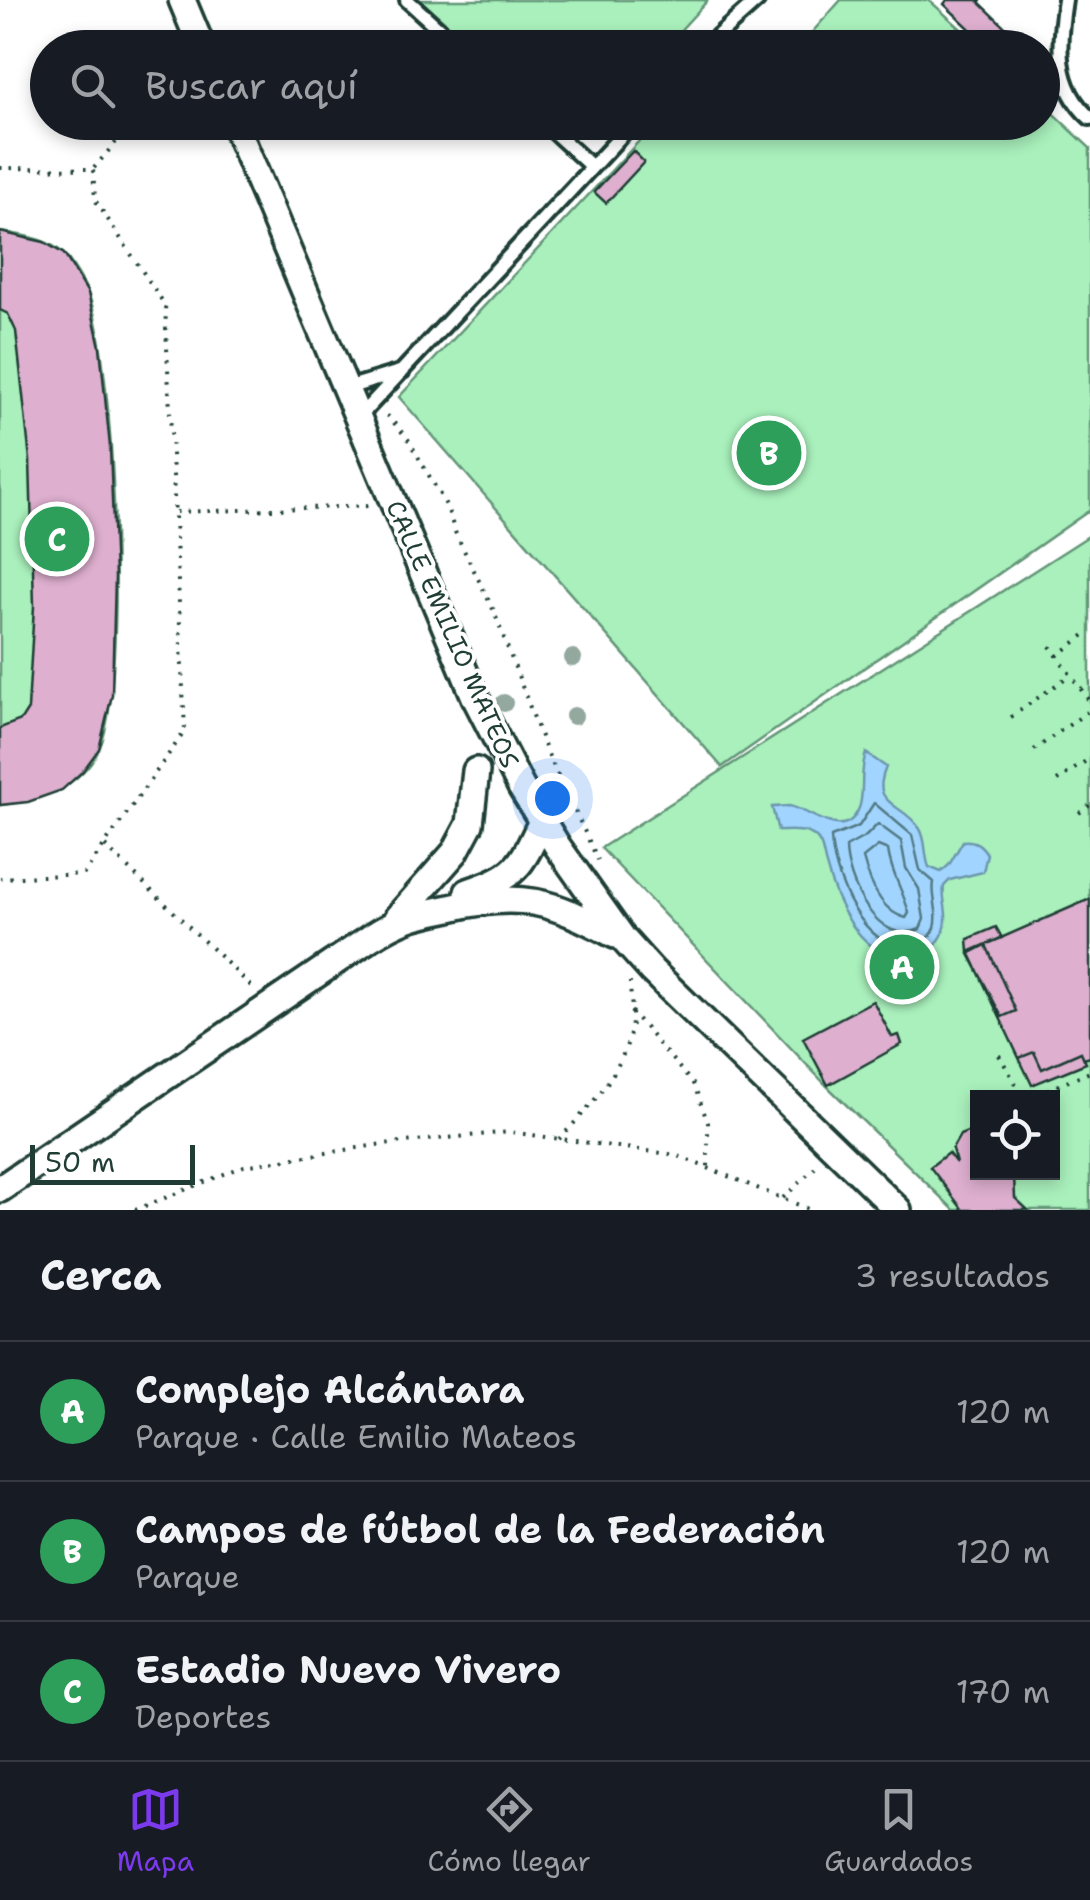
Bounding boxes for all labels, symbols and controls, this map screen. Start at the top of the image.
search box [30,30,1060,140]
icon: search [65,58,120,113]
text: Buscar aquí [145,60,358,111]
pin: B [736,416,802,490]
street label: CALLE EMILIO MATEOS [379,495,527,773]
pin: C [24,502,90,576]
your location [527,773,578,824]
pin: A [870,930,934,1004]
map controls [970,1090,1060,1180]
button: locate [970,1090,1060,1180]
scale bar [30,1140,195,1184]
text: 50 m [45,1143,115,1181]
text: Cerca [40,1247,161,1303]
text: 3 resultados [855,1254,1050,1297]
text: Complejo Alcántara [135,1364,525,1415]
text: A [60,1390,85,1433]
text: 120 m [956,1390,1050,1433]
text: Parque · Calle Emilio Mateos [135,1415,577,1458]
text: Campos de fútbol de la Federación [135,1504,825,1555]
text: B [63,1530,82,1573]
text: 120 m [956,1530,1050,1573]
text: Parque [135,1555,240,1598]
text: Estadio Nuevo Vivero [135,1644,561,1695]
text: C [63,1670,82,1713]
text: 170 m [956,1670,1050,1713]
text: Deportes [135,1695,271,1738]
tab: Mapa [117,1782,194,1880]
tab: Cómo llegar [428,1782,591,1880]
tab: Guardados [824,1782,973,1880]

